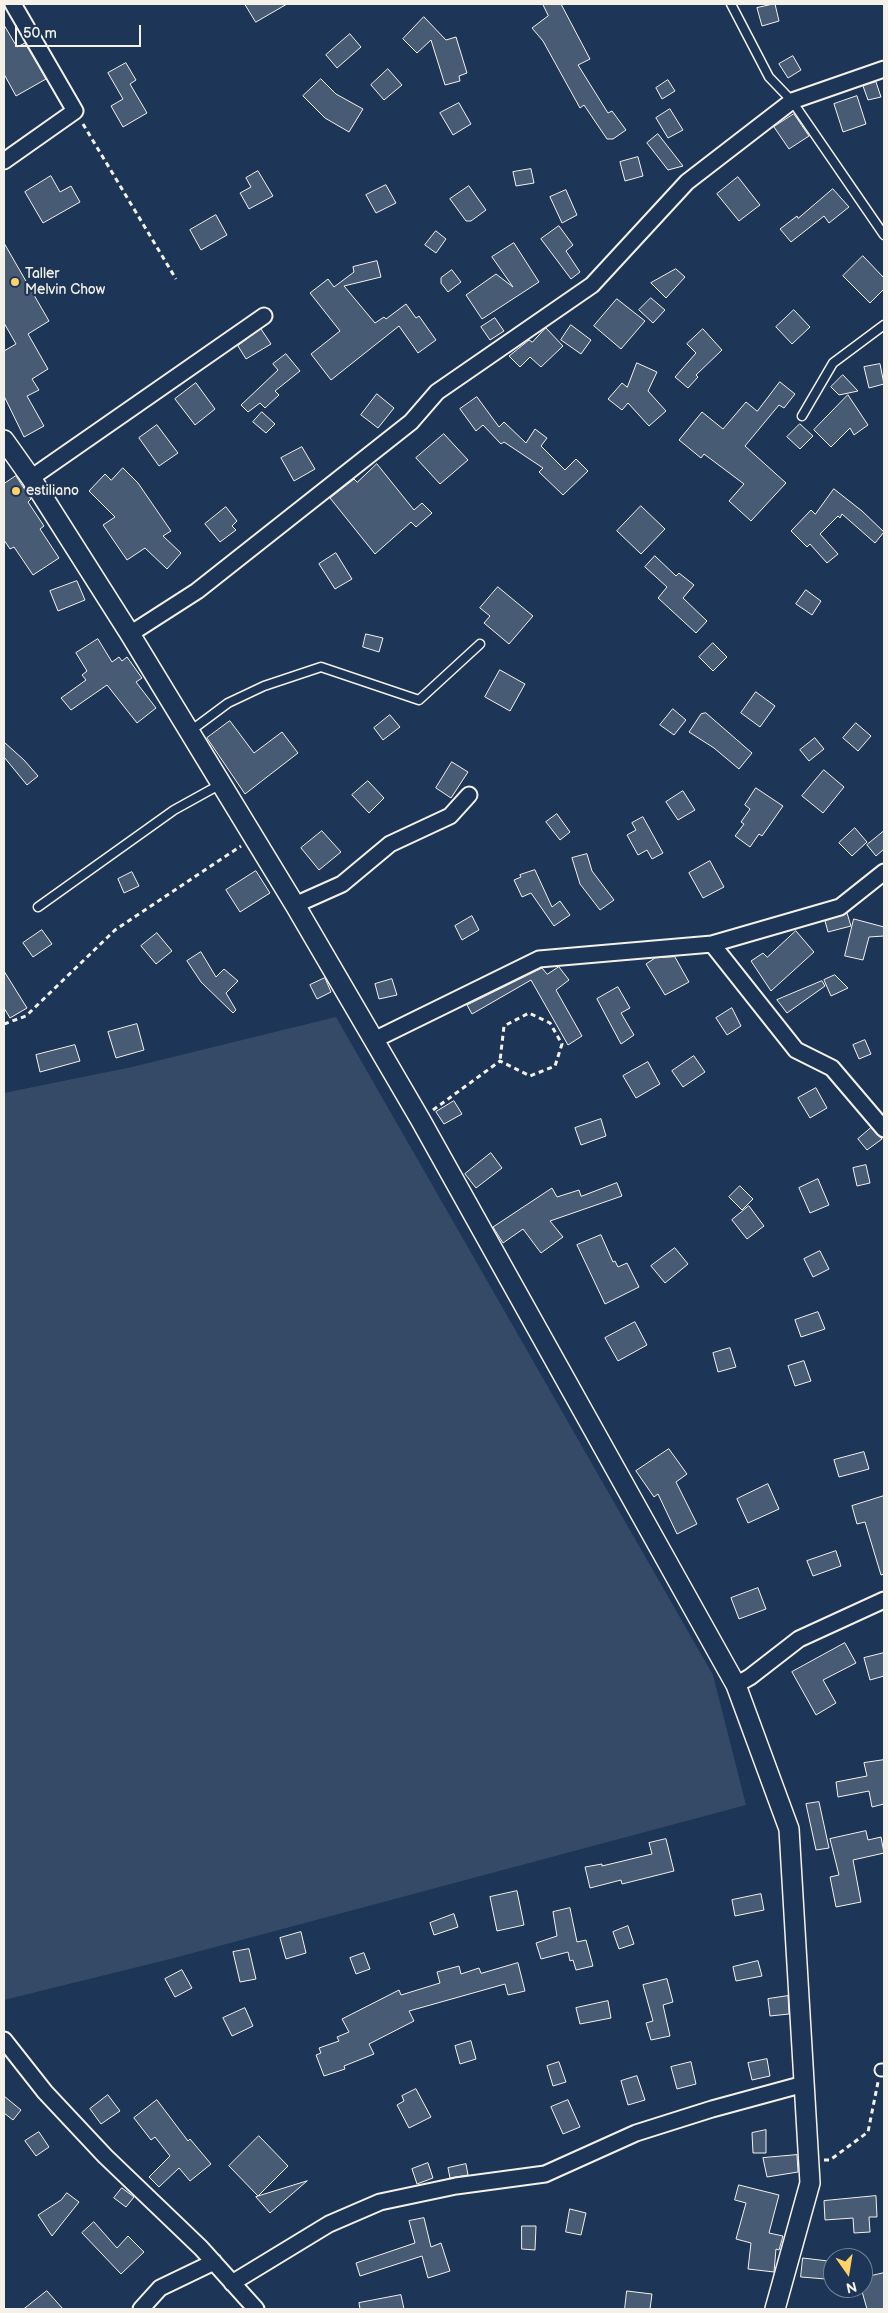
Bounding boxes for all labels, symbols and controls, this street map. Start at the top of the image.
scale bar [18,15,144,47]
text: 50 m [23,24,57,43]
place label: Taller Melvin Chow [25,266,105,298]
marker: Taller Melvin Chow [9,276,21,288]
place label: estiliano [26,483,79,499]
marker: estiliano [10,485,22,497]
north arrow [823,2248,873,2298]
text: N [844,2278,858,2297]

